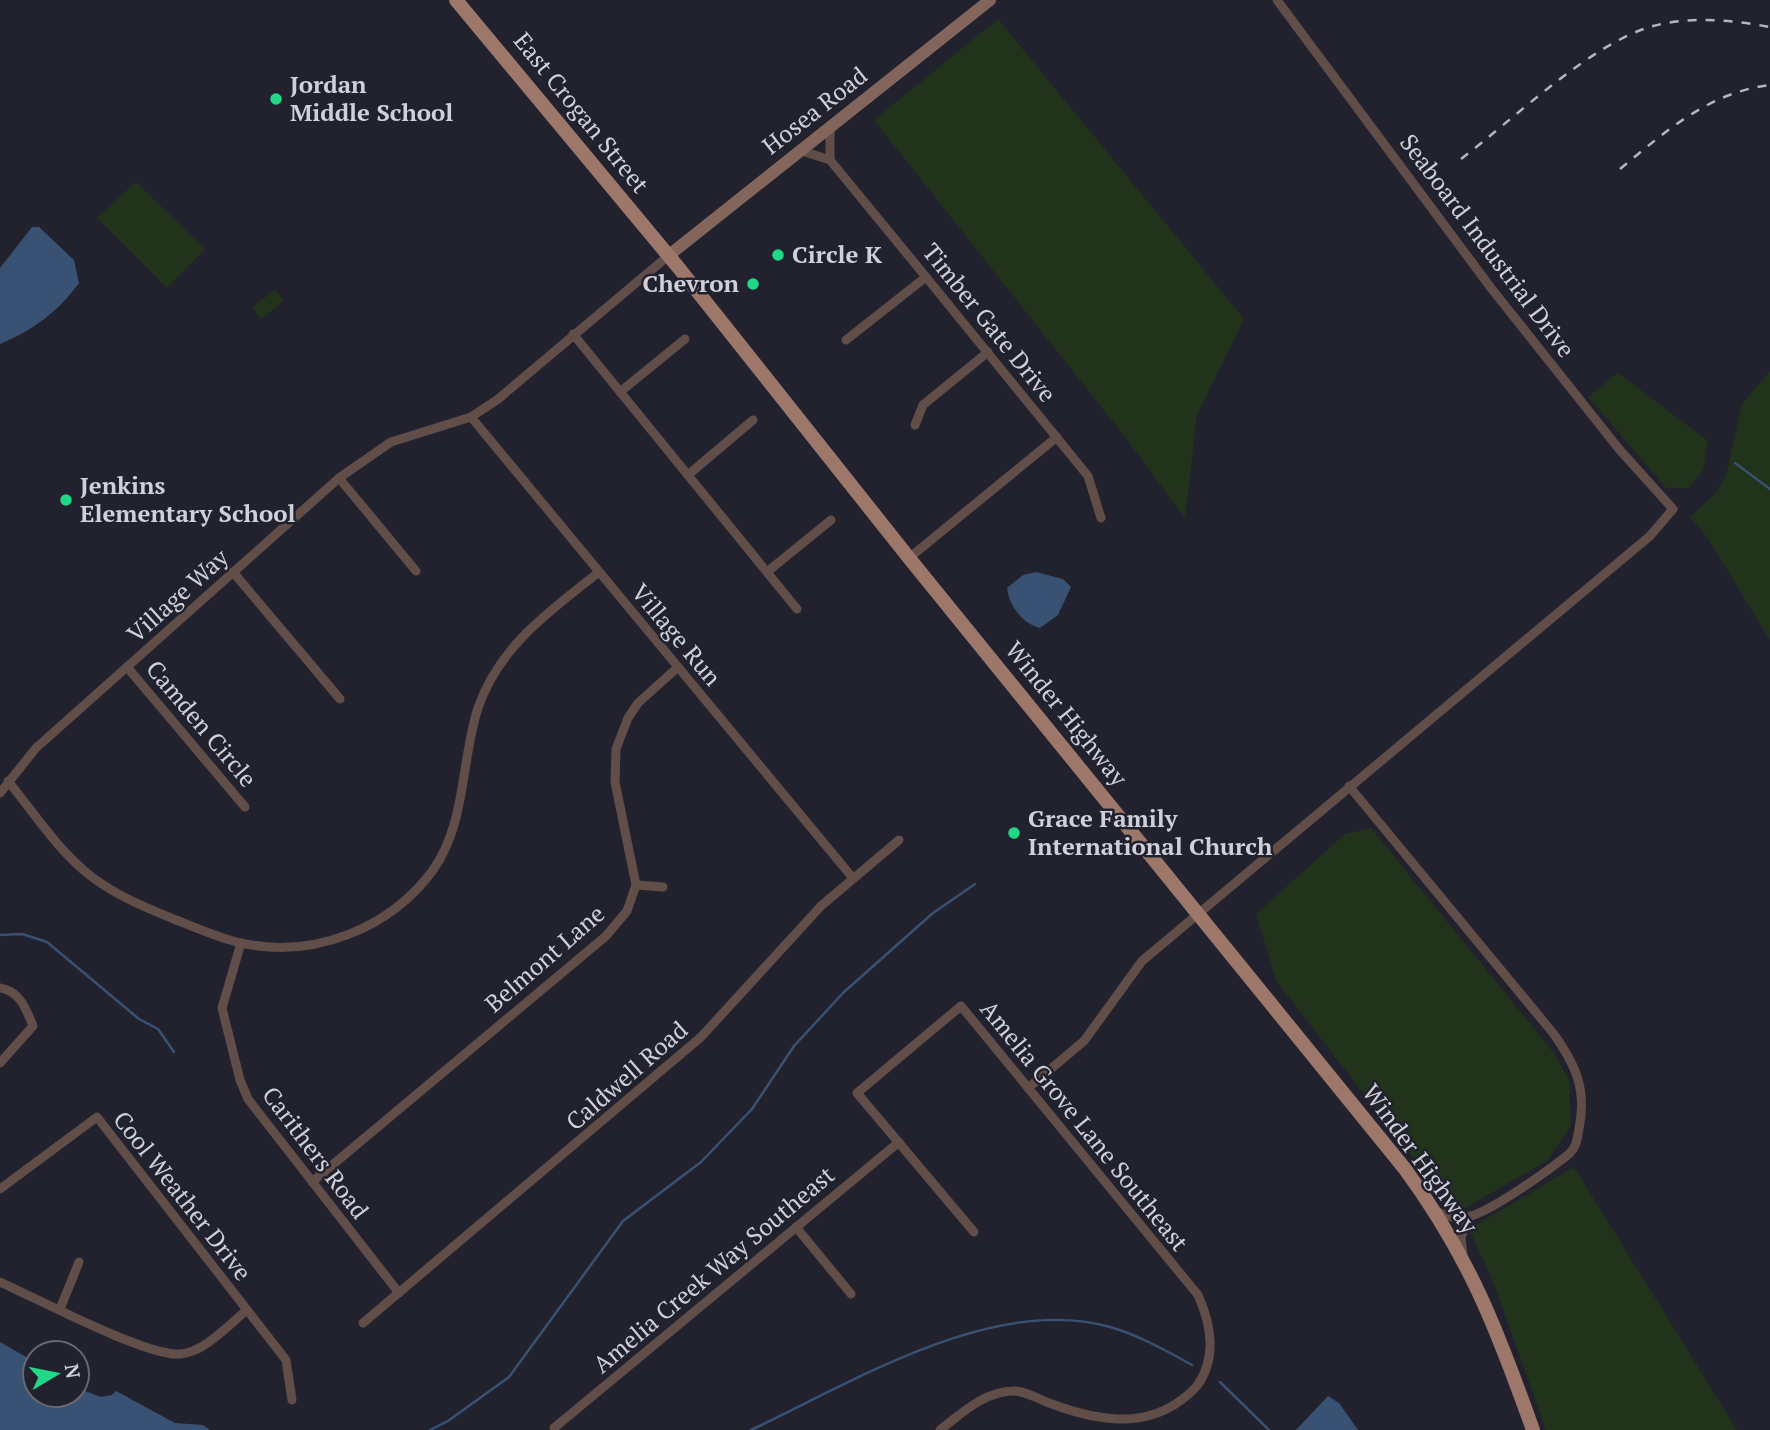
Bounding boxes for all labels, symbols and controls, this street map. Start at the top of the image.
street label: East Crogan Street [507,25,657,199]
street label: Hosea Road [755,59,873,161]
place label: Jordan Middle School [290,68,453,128]
marker: Jordan Middle School [268,91,284,107]
street label: Seaboard Industrial Drive [1393,127,1582,364]
street label: Timber Gate Drive [916,236,1064,408]
place label: Circle K [792,238,883,270]
marker: Circle K [770,247,786,263]
place label: Chevron [643,267,740,299]
marker: Chevron [745,276,761,292]
place label: Jenkins Elementary School [80,469,295,529]
marker: Jenkins Elementary School [58,492,74,508]
street label: Village Way [120,541,235,649]
street label: Village Run [625,577,729,692]
street label: Winder Highway [999,634,1136,793]
street label: Camden Circle [139,653,264,793]
place label: Grace Family International Church [1028,802,1273,862]
marker: Grace Family International Church [1006,825,1022,841]
street label: Belmont Lane [478,897,611,1019]
street label: Amelia Grove Lane Southeast [974,993,1196,1257]
street label: Caldwell Road [559,1014,694,1137]
street label: Winder Highway [1356,1077,1486,1240]
street label: Carithers Road [255,1080,376,1225]
street label: Cool Weather Drive [106,1104,259,1287]
street label: Amelia Creek Way Southeast [586,1159,841,1380]
north arrow [21,1339,91,1409]
text: N [60,1362,87,1381]

